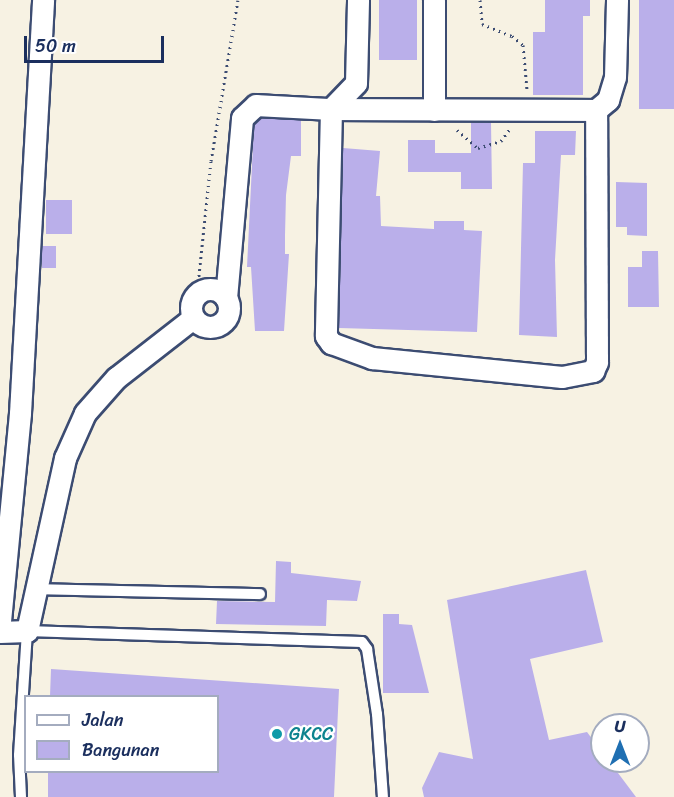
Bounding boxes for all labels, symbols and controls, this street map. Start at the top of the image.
scale bar [27,24,166,62]
text: 50 m [35,30,76,62]
legend [24,695,219,773]
text: Jalan [82,704,123,736]
text: U [615,712,625,741]
north arrow [590,713,650,773]
place label: GKCC [289,723,333,745]
marker: GKCC [270,727,284,741]
text: Bangunan [82,734,159,766]

